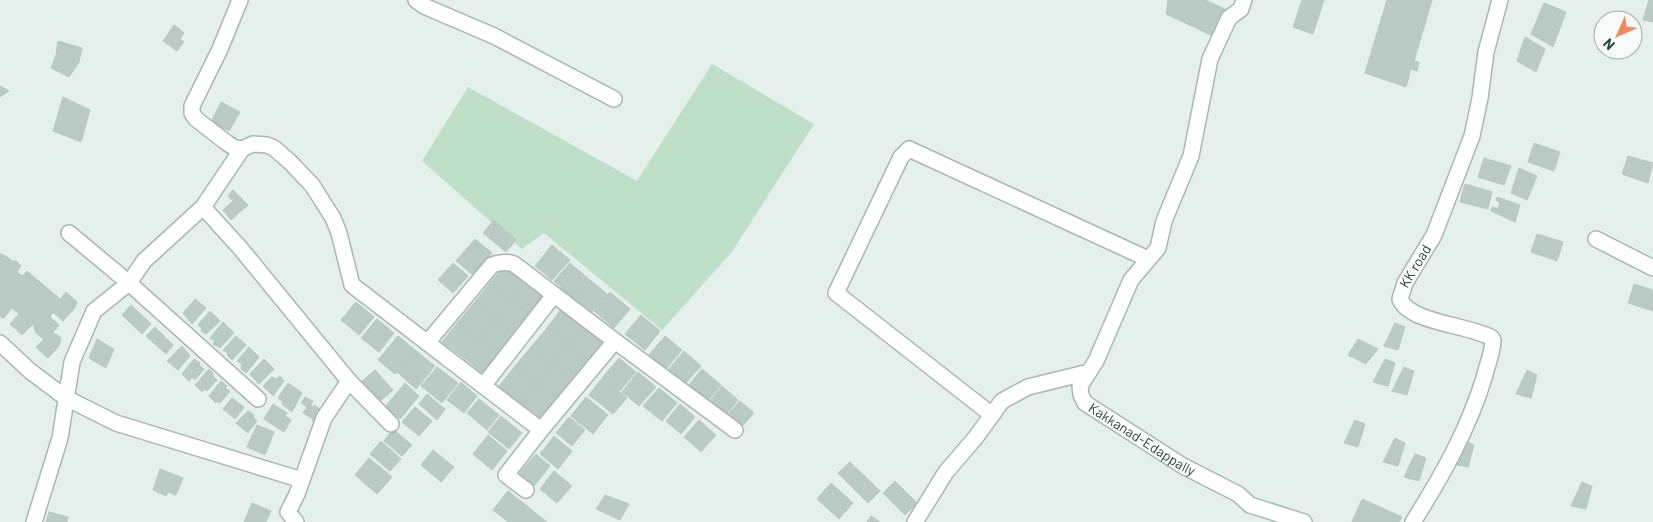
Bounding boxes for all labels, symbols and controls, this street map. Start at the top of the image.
north arrow [1593,10,1643,60]
text: N [1599,35,1618,54]
street label: KK road [1395,241,1434,291]
street label: Kakkanad-Edappally [1086,399,1199,479]

